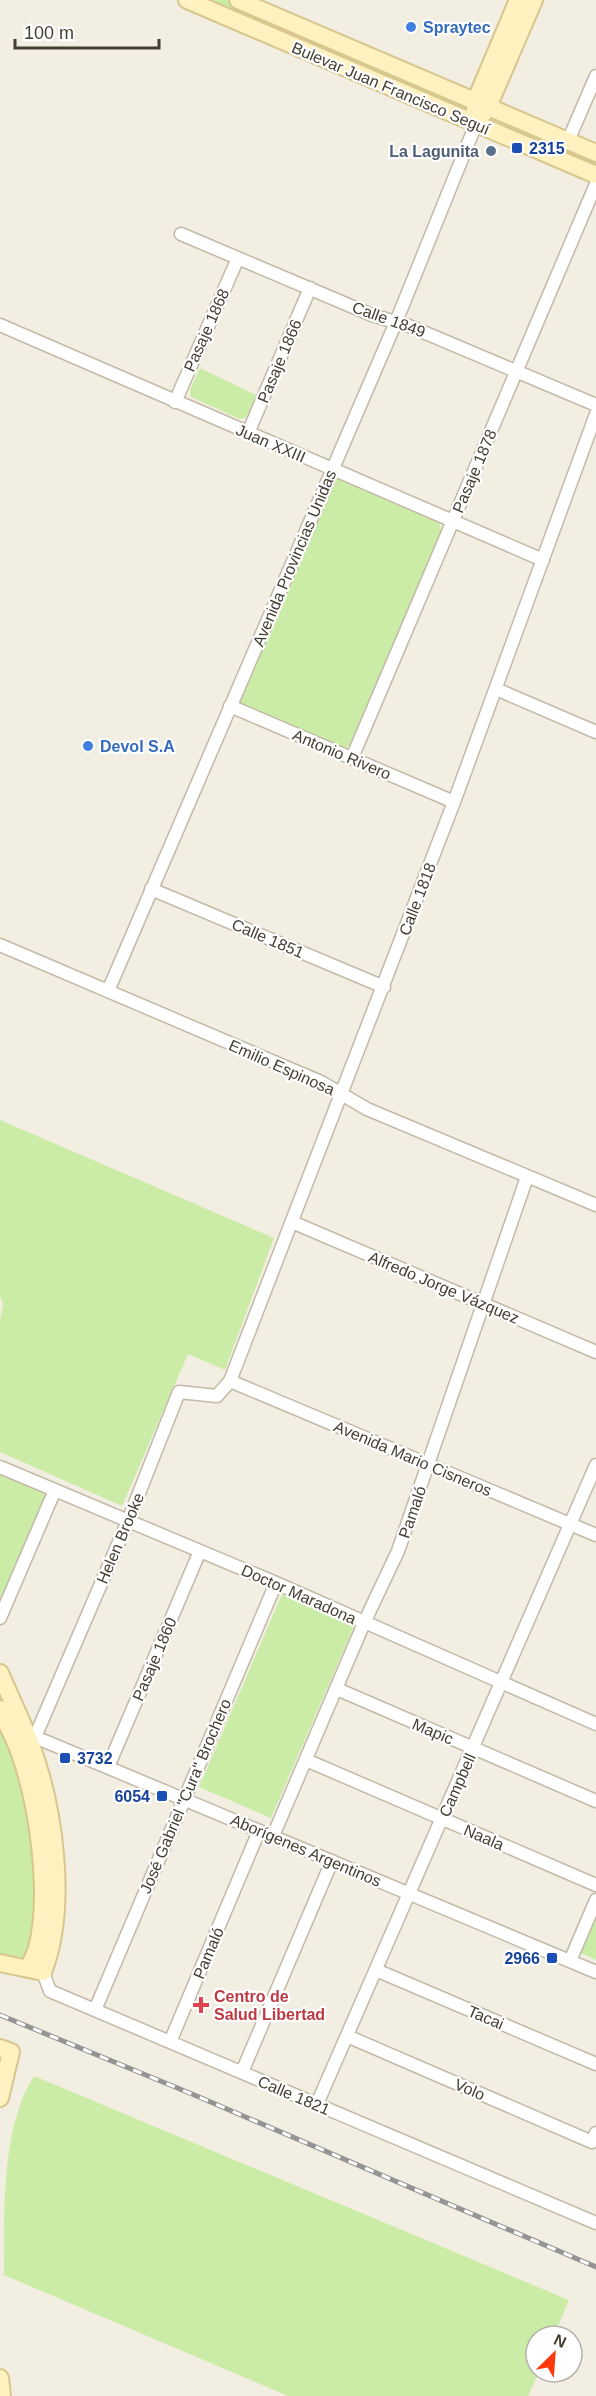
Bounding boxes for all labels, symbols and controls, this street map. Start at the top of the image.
scale bar [15,12,159,50]
place label: Spraytec [423,19,491,36]
marker: Spraytec [404,20,418,34]
text: 100 m [24,23,74,43]
street label: Bulevar Juan Francisco Seguí [289,39,493,138]
place label: 2315 [529,140,565,157]
marker: 2315 [510,141,524,155]
place label: La Lagunita [389,143,479,160]
marker: La Lagunita [484,144,498,158]
street label: Pasaje 1868 [181,286,232,374]
street label: Calle 1849 [350,298,428,341]
street label: Pasaje 1866 [254,317,305,405]
street label: Juan XXIII [234,421,308,466]
street label: Pasaje 1878 [449,427,500,515]
street label: Avenida Provincias Unidas [250,467,339,649]
street label: Antonio Rivero [290,726,394,783]
place label: Devol S.A [100,738,175,755]
marker: Devol S.A [81,739,95,753]
street label: Calle 1818 [396,860,439,938]
street label: Calle 1851 [229,916,306,961]
street label: Emilio Espinosa [226,1037,337,1098]
street label: Alfredo Jorge Vázquez [366,1248,522,1327]
street label: Avenida Mario Cisneros [331,1418,494,1499]
street label: Pamaló [396,1484,429,1541]
street label: Helen Brooke [94,1490,147,1586]
street label: Doctor Maradona [239,1562,359,1627]
street label: Pasaje 1860 [129,1615,180,1703]
street label: José Gabriel "Cura" Brochero [137,1696,234,1896]
street label: Mapic [410,1715,456,1748]
place label: 3732 [77,1750,113,1767]
marker: 3732 [58,1751,72,1765]
street label: Campbell [436,1751,479,1820]
place label: 6054 [114,1788,150,1805]
marker: 6054 [155,1789,169,1803]
street label: Aborígenes Argentinos [228,1811,384,1890]
street label: Naala [461,1821,506,1853]
street label: Pamaló [190,1925,227,1981]
place label: 2966 [504,1950,540,1967]
marker: 2966 [545,1951,559,1965]
place label: Centro de Salud Libertad [214,1988,325,2023]
marker: Centro de Salud Libertad [192,1996,210,2014]
street label: Tacai [465,2002,506,2033]
street label: Calle 1821 [255,2073,332,2118]
street label: Volo [452,2076,488,2103]
north arrow [524,2324,584,2384]
text: N [551,2331,569,2351]

